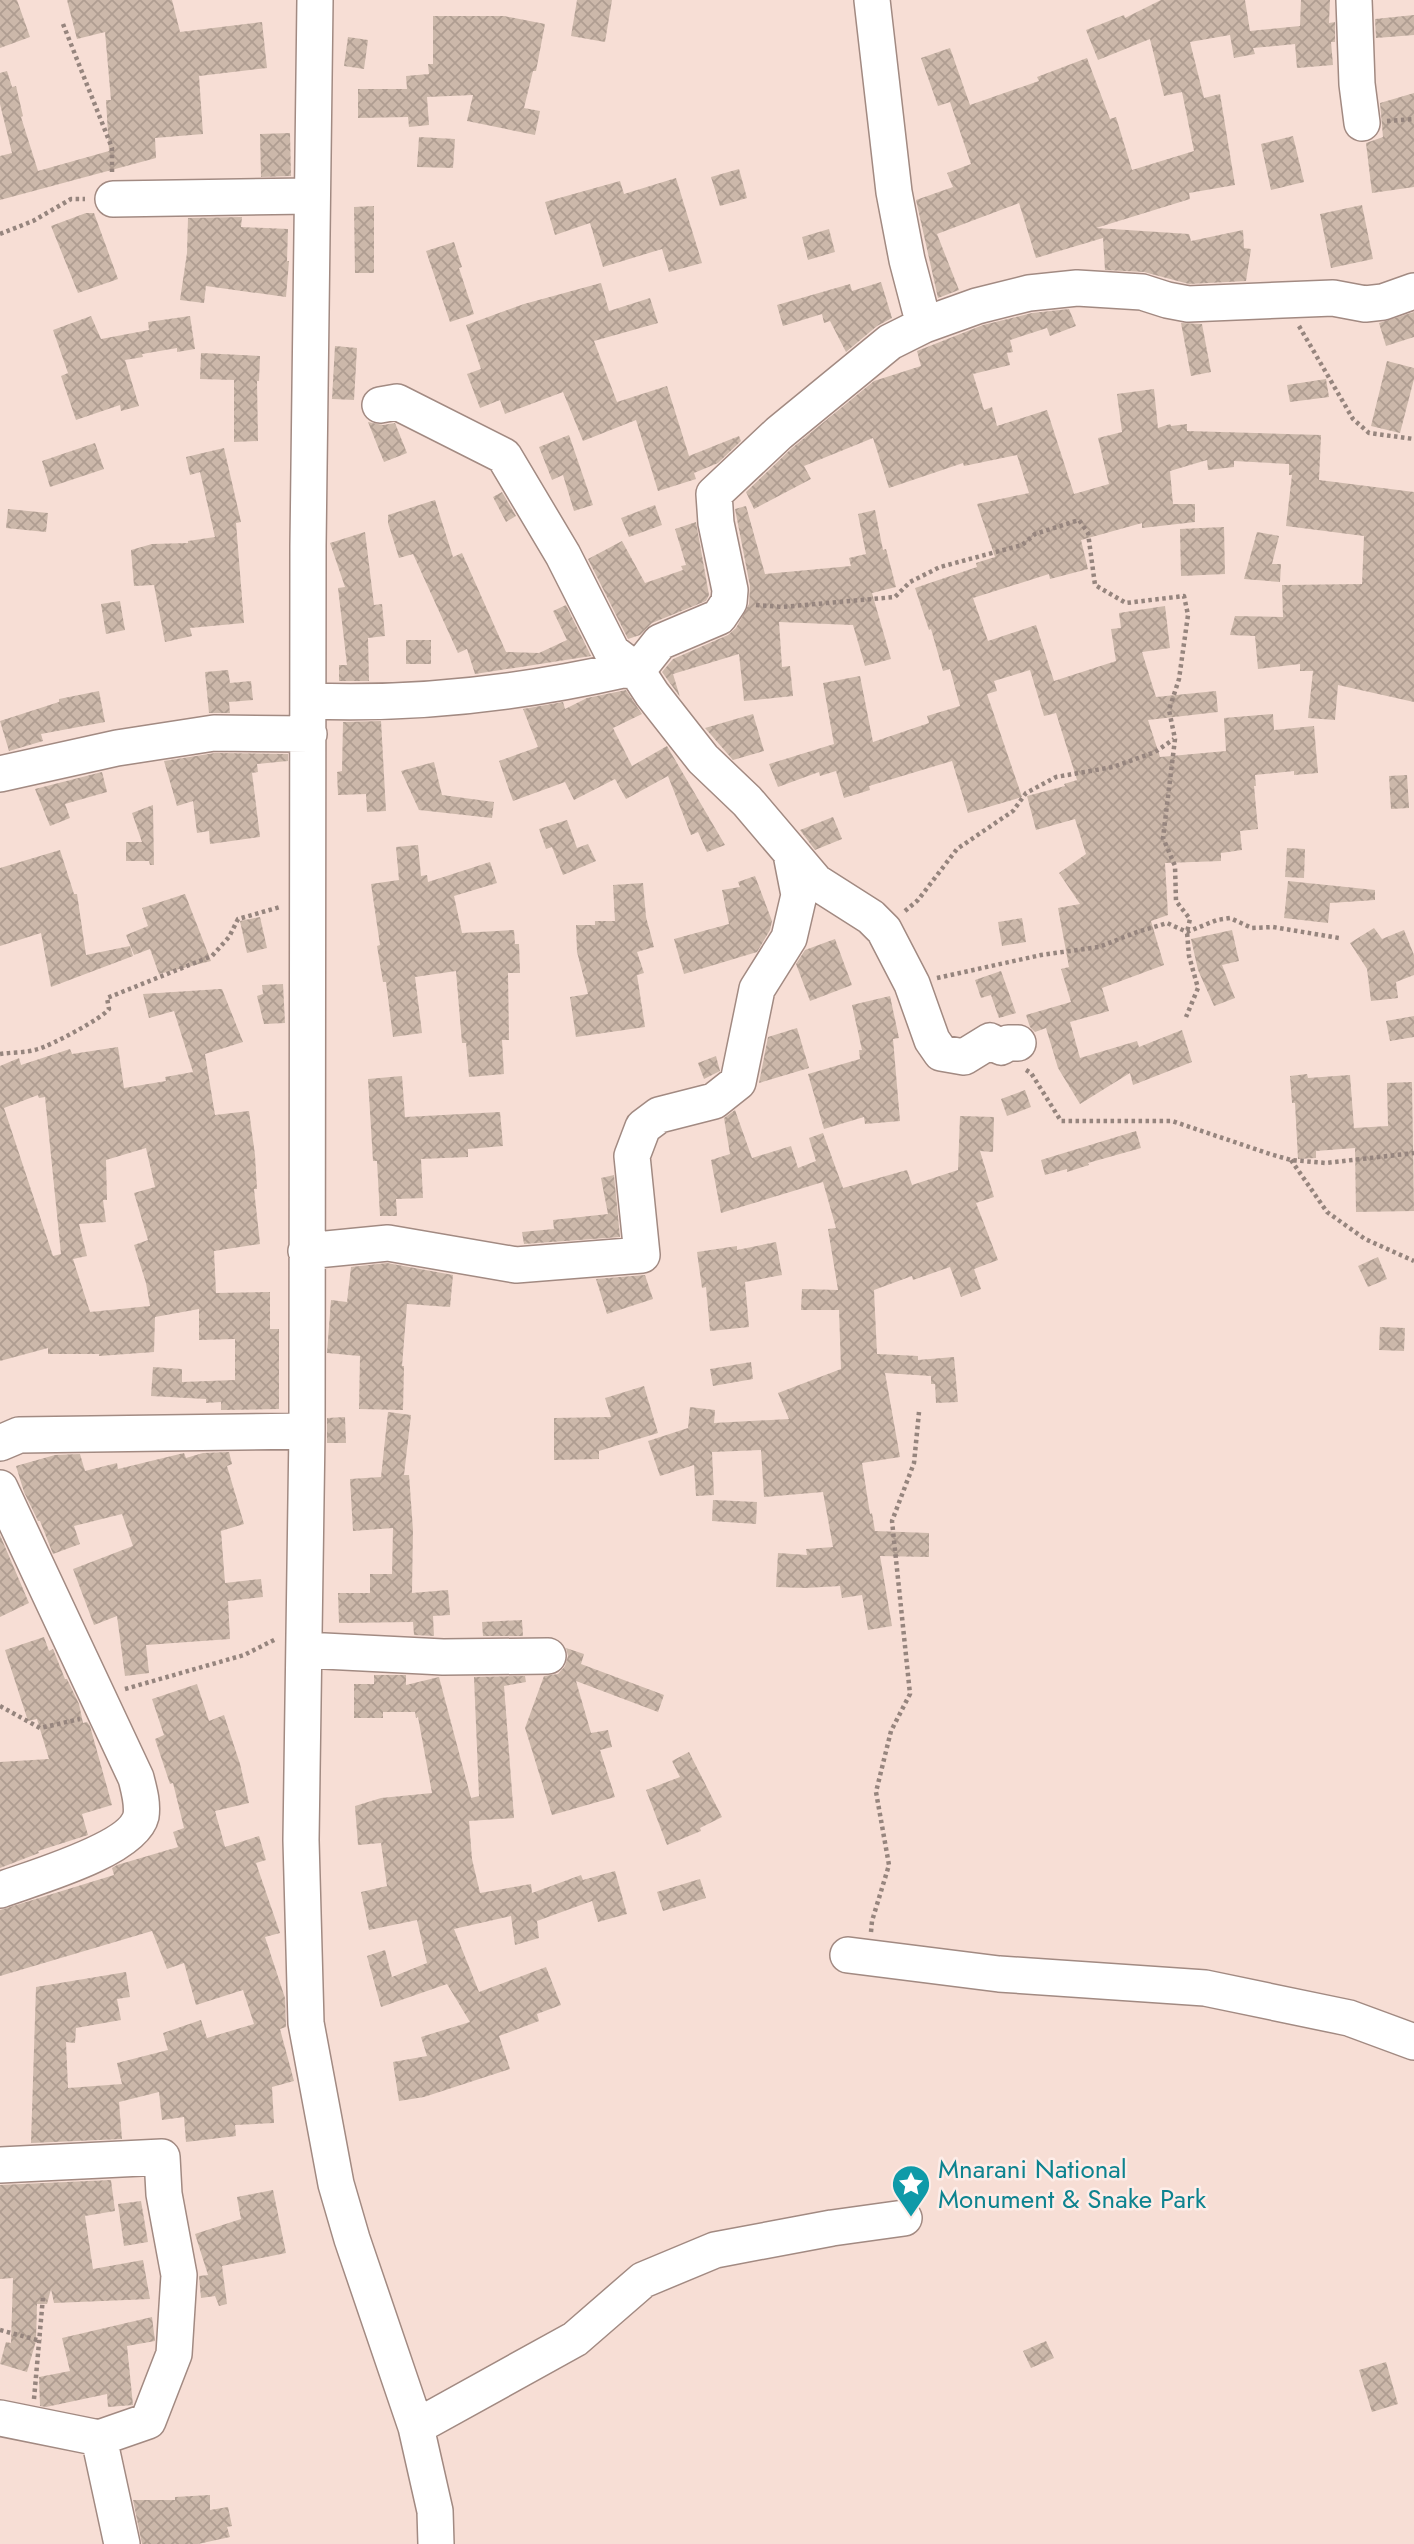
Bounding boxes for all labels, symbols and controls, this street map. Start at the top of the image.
place label: Mnarani National Monument & Snake Park [938,2150,1207,2218]
place icon: Mnarani National Monument & Snake Park [890,2163,932,2218]

